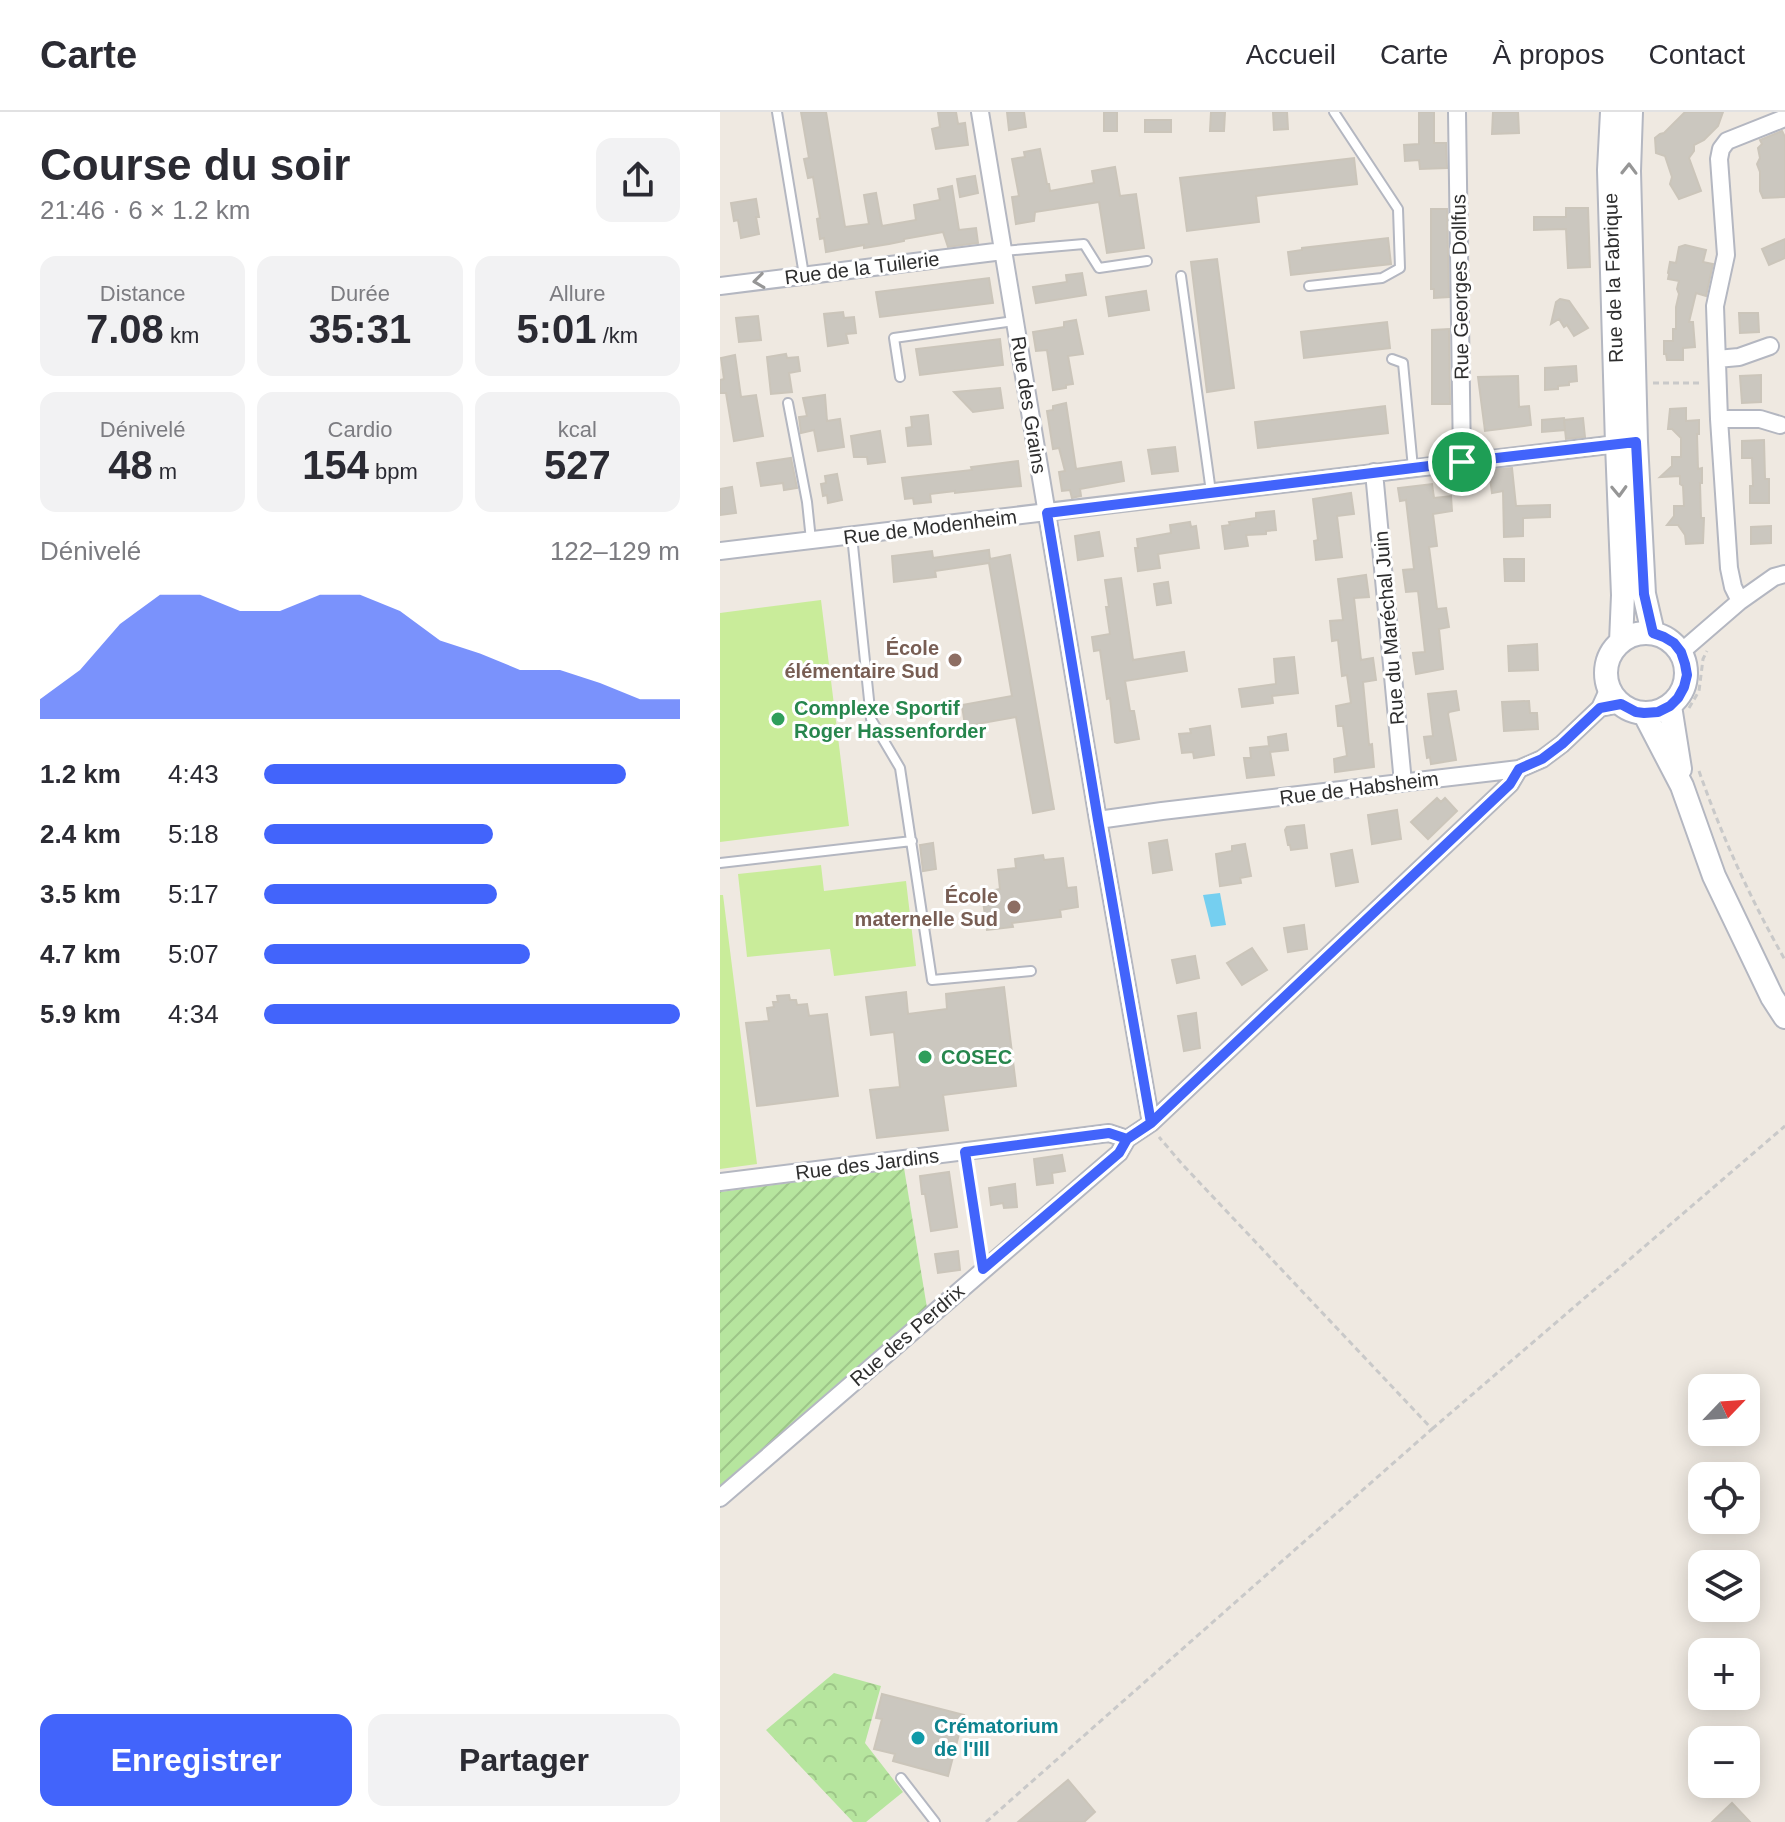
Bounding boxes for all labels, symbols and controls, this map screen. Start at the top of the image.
text: Carte [40,34,137,76]
text: Accueil [1246,39,1336,70]
text: Carte [1380,39,1448,70]
text: À propos [1492,39,1605,70]
text: Contact [1649,39,1745,70]
button: share [596,138,680,222]
text: Course du soir [40,140,351,189]
one-way arrow [1620,162,1638,175]
street label: Rue de la Fabrique [1599,193,1627,363]
street label: Rue Georges Dollfus [1447,194,1473,380]
text: 21:46 · 6 × 1.2 km [40,195,250,225]
street label: Rue de la Tuilerie [783,248,941,288]
one-way arrow [752,272,766,289]
text: Distance [100,281,185,306]
text: Durée [330,281,390,306]
text: Allure [549,281,605,306]
text: 7.08 [86,307,164,351]
text: 35:31 [309,307,411,351]
text: 5:01 [517,307,597,351]
text: km [164,323,199,348]
text: /km [597,323,638,348]
street label: Rue des Grains [1007,335,1051,475]
text: Dénivelé [100,417,185,442]
text: Cardio [328,417,392,442]
text: kcal [558,417,597,442]
pin [1428,428,1496,496]
icon: arrive [1440,440,1484,484]
text: 48 [108,443,153,487]
text: 154 [302,443,369,487]
text: 527 [544,443,611,487]
text: m [153,459,177,484]
text: bpm [369,459,418,484]
one-way arrow [1610,486,1627,498]
street label: Rue de Modenheim [842,505,1018,549]
street label: Rue du Maréchal Juin [1370,530,1408,726]
text: Dénivelé [40,536,141,566]
text: 122–129 m [550,536,680,566]
place label: École élémentaire Sud [784,637,939,682]
marker: École élémentaire Sud [946,651,964,669]
place label: Complexe Sportif Roger Hassenforder [794,697,986,742]
marker: Complexe Sportif Roger Hassenforder [769,710,787,728]
text: 1.2 km [40,759,121,789]
text: 4:43 [168,759,219,789]
street label: Rue de Habsheim [1278,767,1440,809]
text: 2.4 km [40,819,121,849]
text: 5:18 [168,819,219,849]
text: 3.5 km [40,879,121,909]
text: 5:17 [168,879,219,909]
place label: École maternelle Sud [855,885,998,930]
marker: École maternelle Sud [1005,898,1023,916]
text: 4.7 km [40,939,121,969]
text: 5:07 [168,939,219,969]
text: 5.9 km [40,999,121,1029]
text: 4:34 [168,999,219,1029]
place label: COSEC [941,1046,1012,1068]
marker: COSEC [916,1048,934,1066]
street label: Rue des Jardins [794,1144,940,1184]
street label: Rue des Perdrix [846,1280,968,1390]
north arrow [1688,1374,1760,1446]
map controls [1688,1374,1760,1798]
button: locate [1688,1462,1760,1534]
button: layers [1688,1550,1760,1622]
button: + [1688,1638,1760,1710]
button: Enregistrer [40,1714,352,1806]
button: Partager [368,1714,680,1806]
place label: Crématorium de l'Ill [934,1715,1058,1760]
button: − [1688,1726,1760,1798]
marker: Crématorium de l'Ill [909,1729,927,1747]

